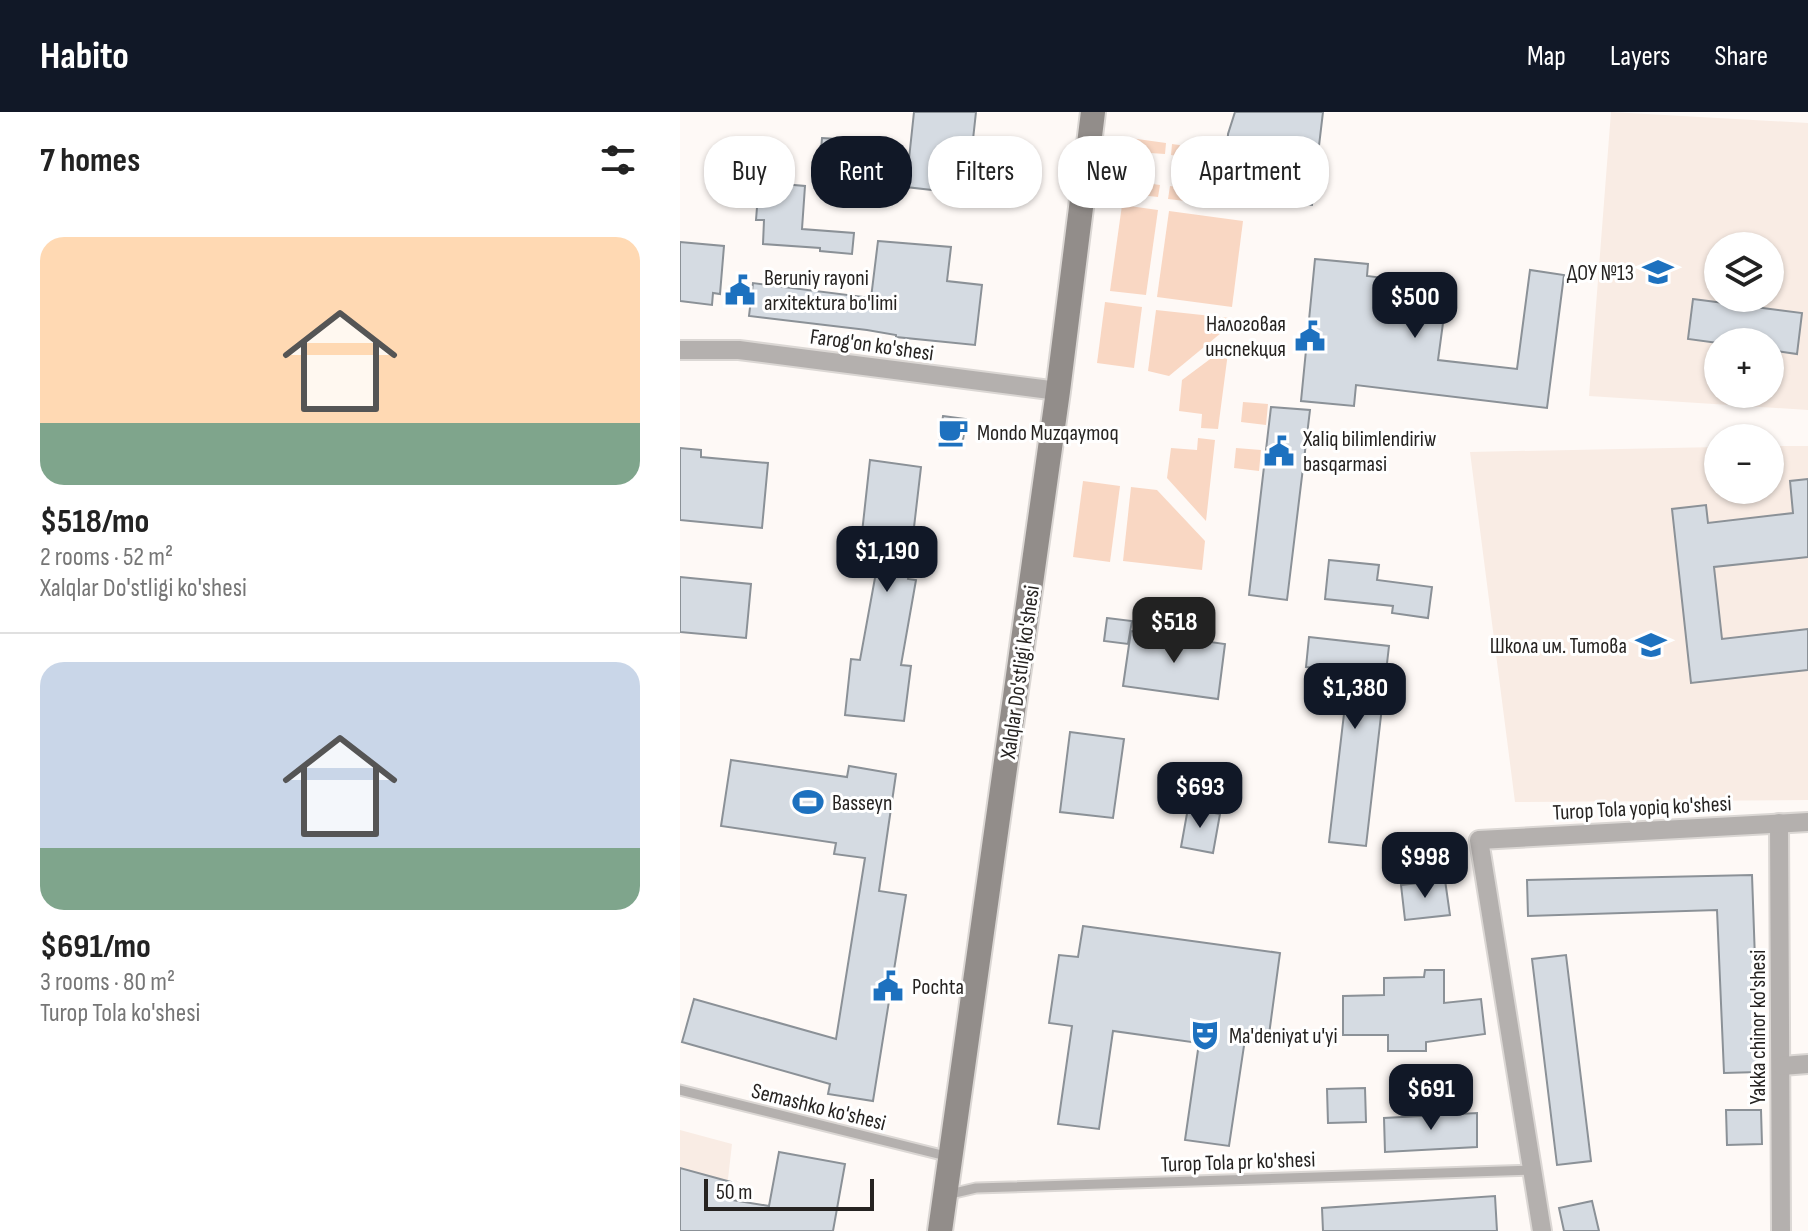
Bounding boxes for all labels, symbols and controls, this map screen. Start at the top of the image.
text: Habito [40,34,129,79]
text: Map [1527,40,1566,73]
text: Layers [1610,40,1670,73]
text: Share [1714,40,1768,73]
chip: Buy [704,136,795,208]
chip: Rent [811,136,912,208]
chip: Filters [928,136,1042,208]
chip: New [1058,136,1155,208]
chip: Apartment [1171,136,1329,208]
icon: filters [596,138,640,182]
text: 7 homes [40,140,140,181]
map controls [1704,232,1784,504]
button: layers [1704,232,1784,312]
school or university icon: ДОУ №13 [1641,255,1675,289]
place label: ДОУ №13 [1567,260,1634,287]
place label: Beruniy rayoni arxitektura bo'limi [764,265,897,317]
pin: $500 [1368,272,1462,340]
public building icon: Beruniy rayoni arxitektura bo'limi [723,273,757,307]
text: $500 [1390,282,1440,313]
icon: home [268,289,412,433]
place label: Налоговая инспекция [1205,311,1286,363]
public building icon: Налоговая инспекция [1293,319,1327,353]
street label: Farog'on ko'shesi [808,323,935,368]
button: + [1704,328,1784,408]
cafe icon: Mondo Muzqaymoq [936,415,970,449]
place label: Mondo Muzqaymoq [977,420,1119,447]
button: − [1704,424,1784,504]
place label: Xaliq bilimlendiriw basqarmasi [1302,426,1436,478]
public building icon: Xaliq bilimlendiriw basqarmasi [1262,434,1296,468]
text: $518/mo [40,501,149,542]
pin: $1,190 [822,526,952,594]
text: $1,190 [854,536,920,567]
text: 2 rooms · 52 m² [40,542,173,573]
text: Xalqlar Do'stligi ko'shesi [40,573,247,604]
street label: Xalqlar Do'stligi ko'shesi [995,584,1046,762]
pin: $518 [1127,597,1221,665]
text: $518 [1150,607,1198,638]
school or university icon: Школа им. Титова [1634,628,1668,662]
place label: Школа им. Титова [1490,633,1627,660]
pin: $1,380 [1290,663,1420,731]
text: $1,380 [1322,673,1388,704]
icon: home [268,714,412,858]
pin: $693 [1153,762,1247,830]
text: $693 [1175,772,1225,803]
sports icon: Basseyn [791,785,825,819]
place label: Basseyn [832,790,892,817]
street label: Turop Tola yopiq ko'shesi [1552,790,1732,827]
pin: $998 [1378,832,1472,900]
text: $998 [1400,842,1450,873]
text: $691/mo [40,926,151,967]
street label: Yakka chinor ko'shesi [1745,950,1772,1104]
text: 3 rooms · 80 m² [40,967,175,998]
public building icon: Pochta [871,969,905,1003]
place label: Pochta [912,974,964,1001]
text: Turop Tola ko'shesi [40,998,200,1029]
theatre icon: Ma'deniyat u'yi [1188,1018,1222,1052]
place label: Ma'deniyat u'yi [1229,1023,1338,1050]
pin: $691 [1384,1064,1478,1132]
text: $691 [1407,1074,1455,1105]
street label: Semashko ko'shesi [749,1078,889,1137]
street label: Turop Tola pr ko'shesi [1160,1146,1316,1179]
scale bar [704,1175,874,1211]
text: 50 m [716,1179,752,1206]

